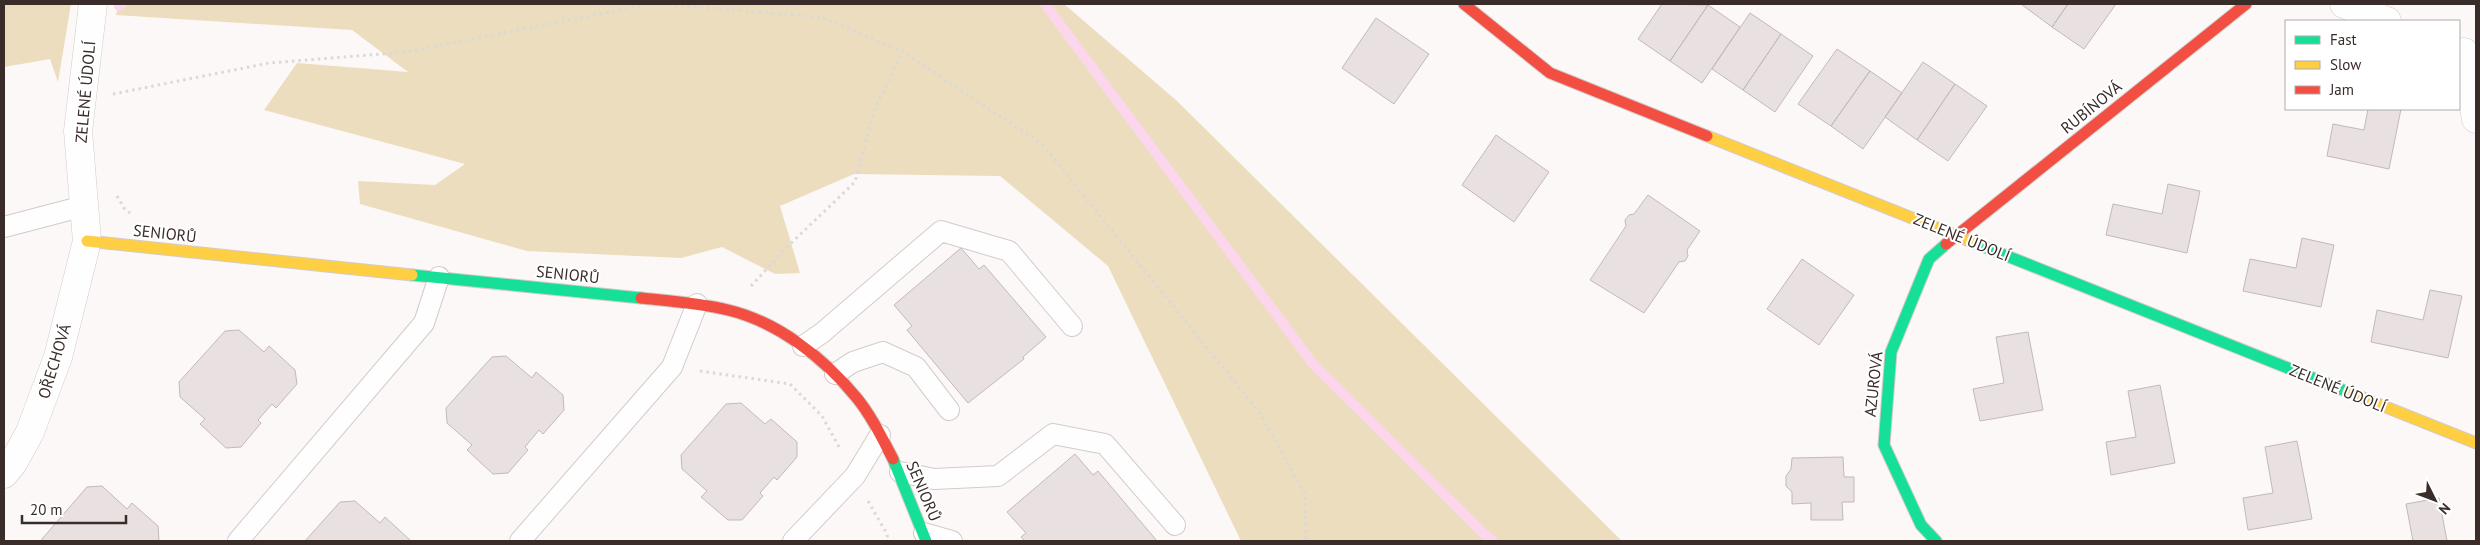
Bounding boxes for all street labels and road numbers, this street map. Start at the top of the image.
street label: ZELENÉ ÚDOLÍ [71,40,99,144]
street label: RUBÍNOVÁ [2056,76,2126,138]
street label: ZELENÉ ÚDOLÍ [1911,209,2014,266]
street label: SENIORŮ [132,220,198,246]
street label: SENIORŮ [535,261,601,287]
street label: OŘECHOVÁ [33,321,75,401]
street label: AZUROVÁ [1860,350,1886,418]
street label: ZELENÉ ÚDOLÍ [2287,360,2390,417]
street label: SENIORŮ [902,458,946,524]

